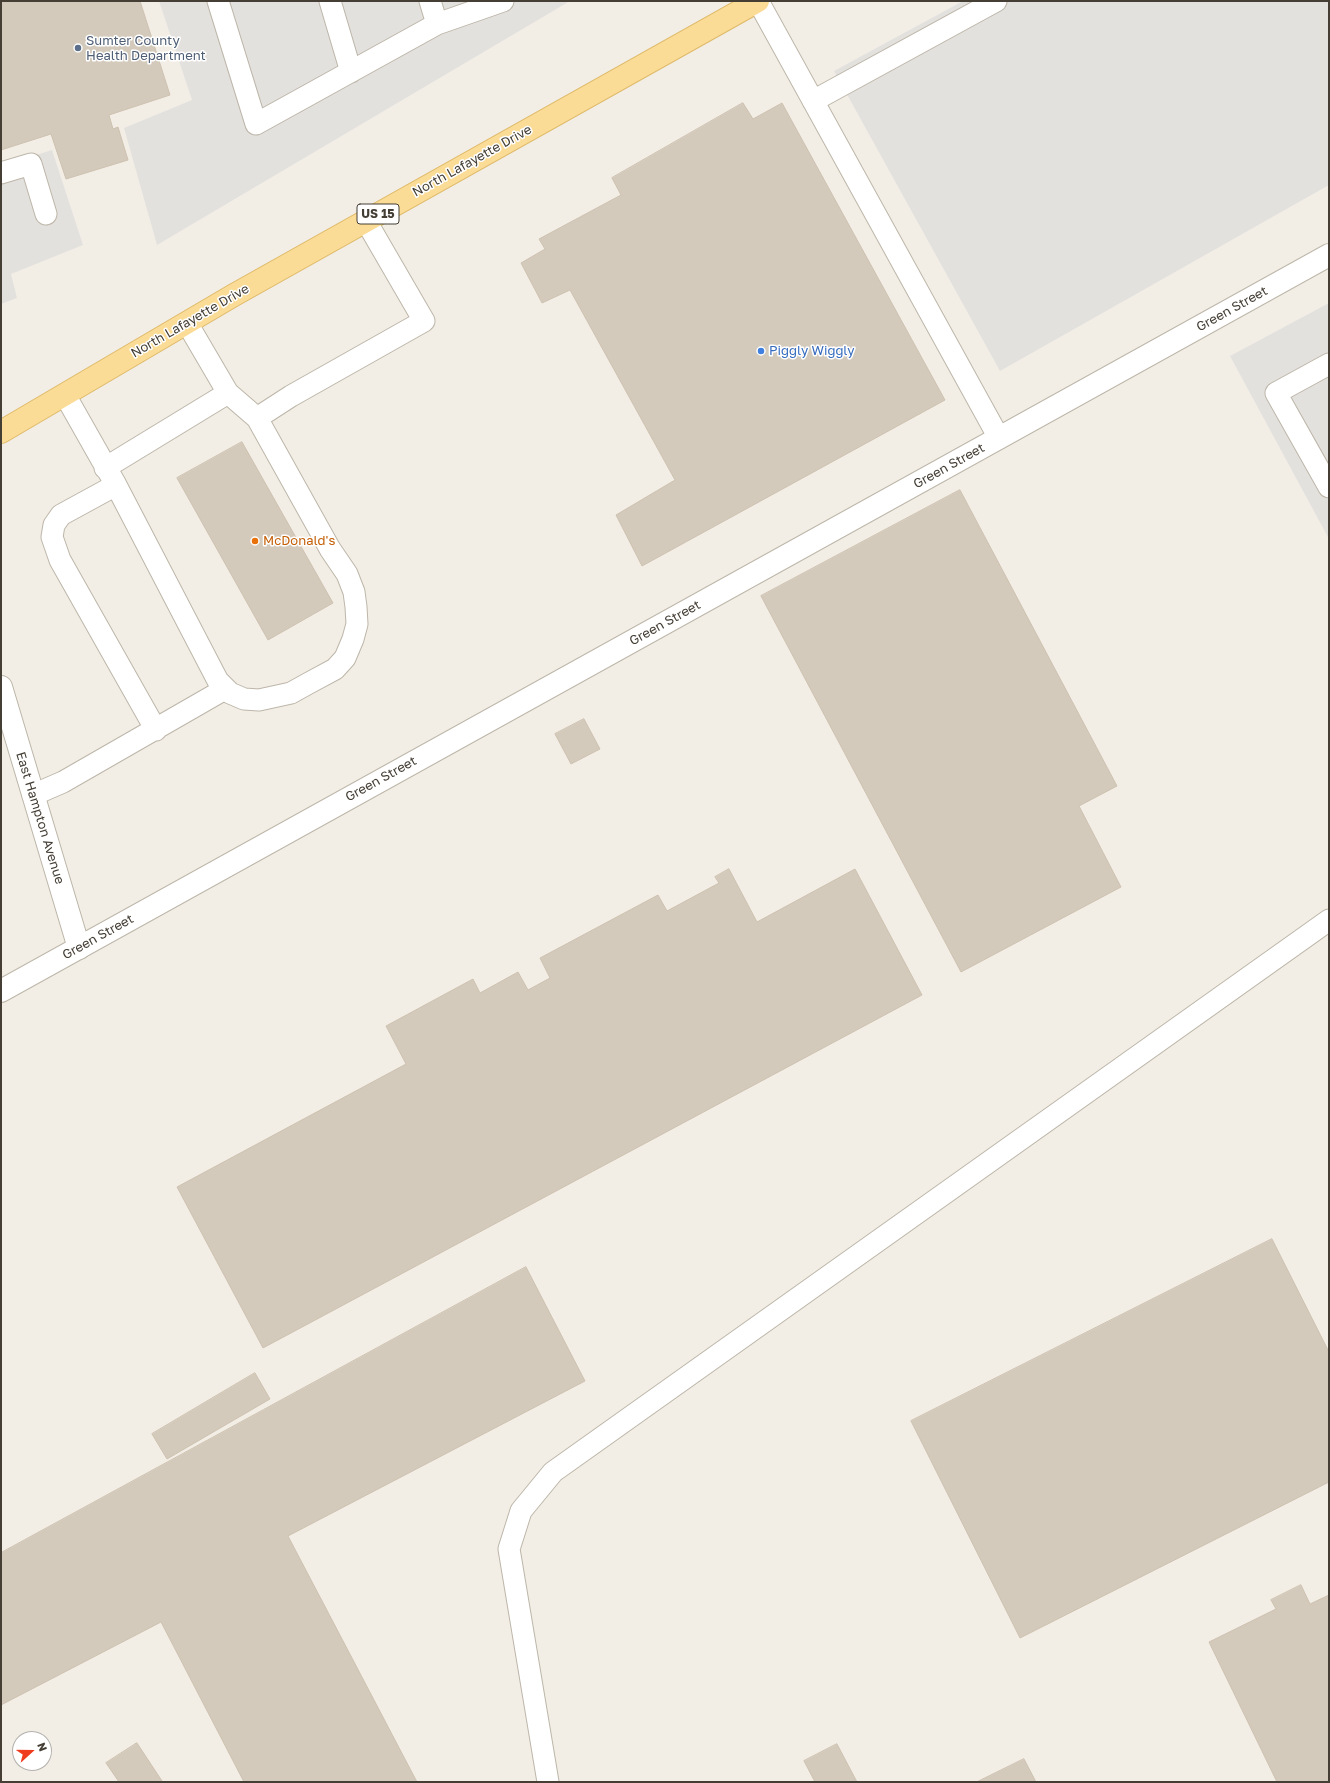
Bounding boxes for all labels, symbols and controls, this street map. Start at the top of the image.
place label: Sumter County Health Department [86,33,206,64]
marker: Sumter County Health Department [73,43,83,53]
street label: North Lafayette Drive [410,122,534,200]
road number: US 15 [357,204,399,224]
street label: North Lafayette Drive [128,281,252,361]
street label: Green Street [1194,283,1270,335]
place label: Piggly Wiggly [769,343,855,359]
marker: Piggly Wiggly [756,346,766,356]
street label: Green Street [911,440,987,492]
place label: McDonald's [263,533,335,549]
marker: McDonald's [250,536,260,546]
street label: Green Street [627,597,703,649]
street label: East Hampton Avenue [12,750,68,886]
street label: Green Street [343,753,419,805]
street label: Green Street [60,911,136,963]
north arrow [12,1731,52,1771]
text: N [35,1741,50,1753]

